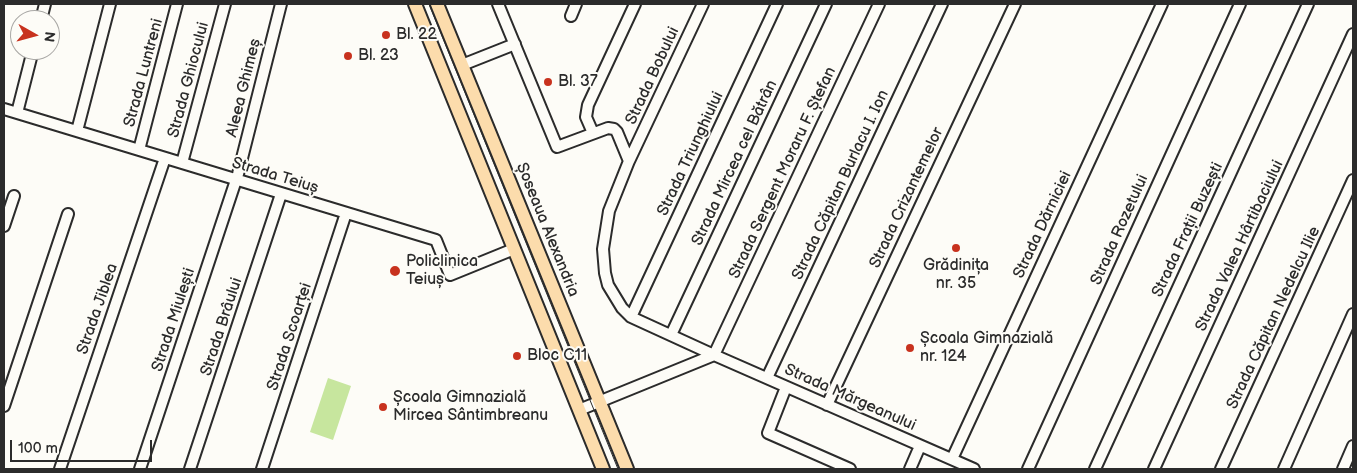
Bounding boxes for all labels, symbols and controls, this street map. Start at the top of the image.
north arrow [10,10,60,60]
street label: Strada Luntreni [120,17,168,129]
street label: Strada Ghiocului [164,20,214,140]
street label: Strada Bobului [622,24,684,128]
place label: Bl. 22 [396,25,437,45]
marker: Bl. 22 [380,29,392,41]
text: N [40,31,58,43]
street label: Aleea Ghimeș [222,37,266,139]
place label: Bl. 23 [358,46,399,66]
marker: Bl. 23 [342,50,354,62]
street label: Strada Sergent Moraru F. Ștefan [725,64,841,282]
place label: Bl. 37 [558,72,598,92]
marker: Bl. 37 [542,76,554,88]
street label: Strada Mircea cel Bătrân [688,77,782,249]
street label: Strada Căpitan Burlacu I. Ion [788,87,894,283]
street label: Strada Triunghiului [654,89,728,219]
street label: Strada Crizantemelor [866,125,948,271]
street label: Strada Teiuș [229,154,321,198]
street label: Strada Valea Hârtibaciului [1192,157,1288,335]
street label: Șoseaua Alexandria [511,160,583,300]
street label: Strada Frații Buzești [1148,160,1228,300]
street label: Strada Dărniciei [1010,168,1076,282]
street label: Strada Rozetului [1087,172,1153,288]
street label: Strada Căpitan Nedelcu Ilie [1223,224,1325,412]
marker: Grădinița nr. 35 [950,242,962,254]
place label: Policlinica Teiuș [406,252,478,290]
place label: Grădinița nr. 35 [923,256,989,294]
street label: Strada Jiblea [73,261,123,357]
marker: Policlinica Teiuș [388,264,402,278]
street label: Strada Miulești [148,266,200,374]
street label: Strada Brâului [197,275,247,379]
street label: Strada Scoarței [264,281,316,393]
place label: Școala Gimnazială nr. 124 [920,329,1053,367]
marker: Școala Gimnazială nr. 124 [904,342,916,354]
place label: Bloc C11 [527,346,587,366]
marker: Bloc C11 [511,350,523,362]
street label: Strada Mărgeanului [781,360,919,436]
place label: Școala Gimnazială Mircea Sântimbreanu [393,388,548,426]
marker: Școala Gimnazială Mircea Sântimbreanu [377,401,389,413]
scale bar [12,430,155,462]
text: 100 m [18,439,58,458]

